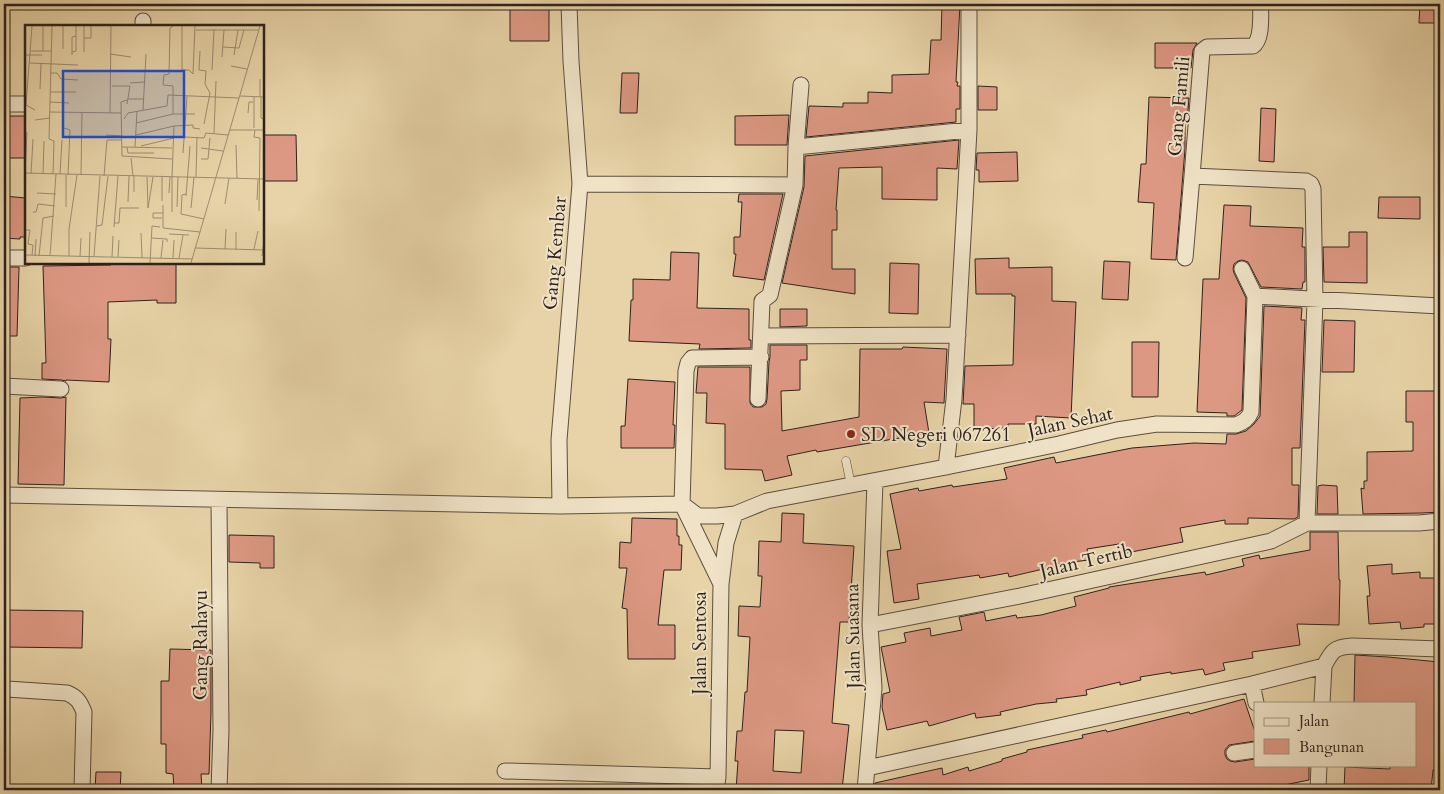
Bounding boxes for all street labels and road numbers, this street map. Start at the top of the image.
street label: Gang Famili [1162,55,1196,157]
street label: Gang Kembar [537,195,573,311]
street label: Jalan Sehat [1022,400,1115,444]
street label: Jalan Tertib [1034,538,1135,585]
street label: Jalan Suasana [839,583,867,692]
street label: Gang Rahayu [188,590,214,700]
street label: Jalan Sentosa [687,591,713,698]

